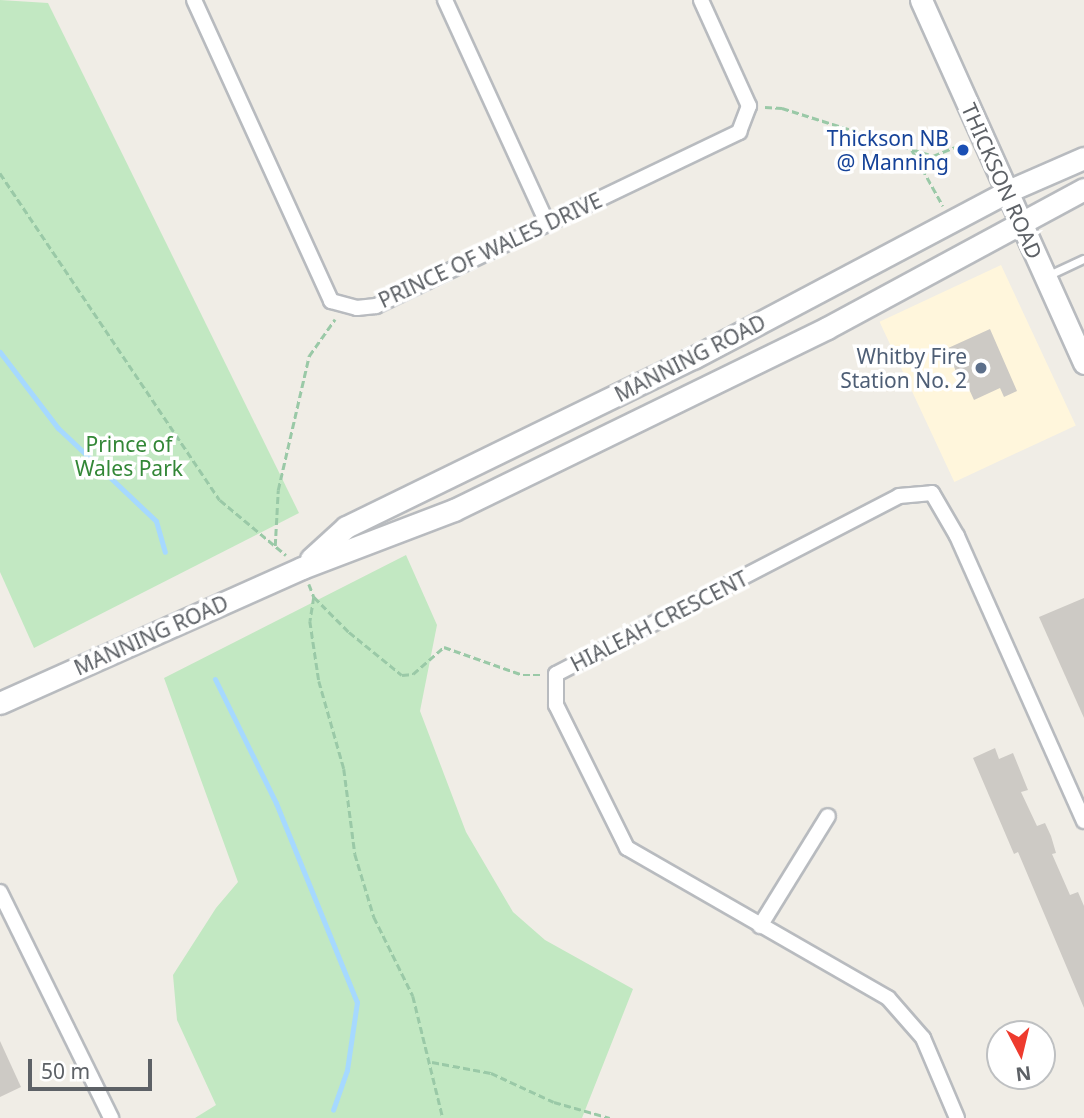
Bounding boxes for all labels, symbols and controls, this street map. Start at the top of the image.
street label: THICKSON ROAD [956,99,1048,263]
place label: Thickson NB @ Manning [827,125,949,175]
marker: Thickson NB @ Manning [955,142,971,158]
street label: PRINCE OF WALES DRIVE [374,187,606,313]
street label: MANNING ROAD [610,309,770,407]
place label: Whitby Fire Station No. 2 [840,343,967,393]
marker: Whitby Fire Station No. 2 [973,360,989,376]
park label: Prince of Wales Park [75,431,183,481]
street label: HIALEAH CRESCENT [566,565,752,677]
street label: MANNING ROAD [70,590,232,680]
north arrow [986,1020,1056,1090]
scale bar [32,1044,156,1088]
text: 50 m [41,1057,90,1085]
text: N [1014,1060,1033,1088]

